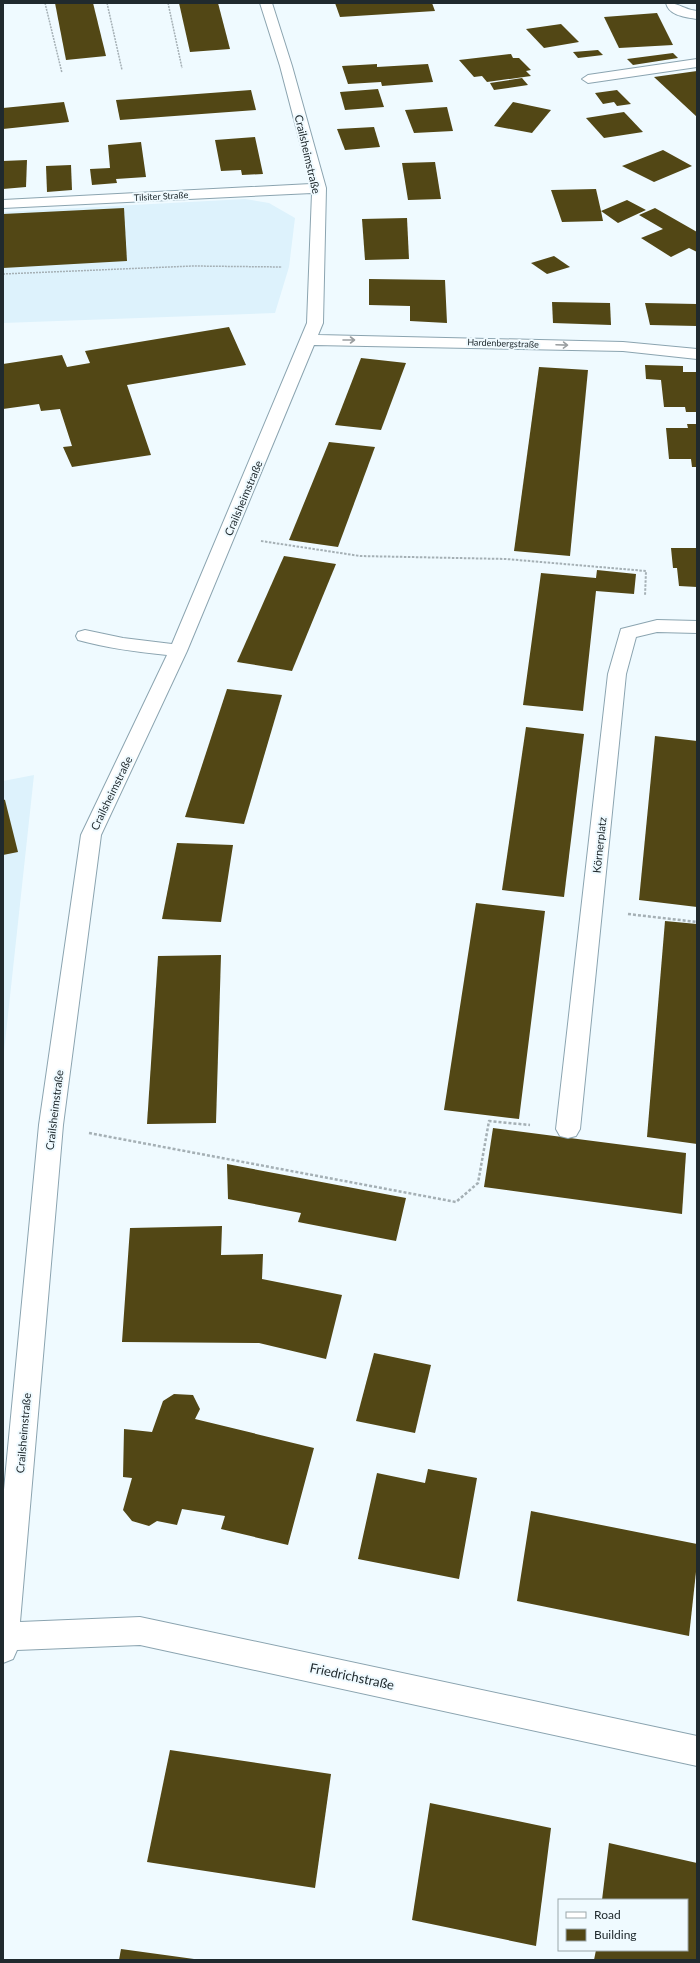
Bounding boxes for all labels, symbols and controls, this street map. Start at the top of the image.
street label: Crailsheimstraße [293,113,323,195]
street label: Tilsiter Straße [133,189,189,203]
one-way arrow [342,336,355,344]
street label: Hardenbergstraße [467,336,539,350]
one-way arrow [555,341,568,349]
street label: Crailsheimstraße [221,458,265,538]
street label: Crailsheimstraße [87,754,135,832]
street label: Körnerplatz [590,816,608,874]
street label: Crailsheimstraße [43,1069,65,1151]
street label: Crailsheimstraße [13,1392,33,1474]
street label: Friedrichstraße [308,1659,396,1693]
legend [558,1899,688,1951]
text: Road [594,1907,621,1922]
text: Building [594,1927,637,1942]

